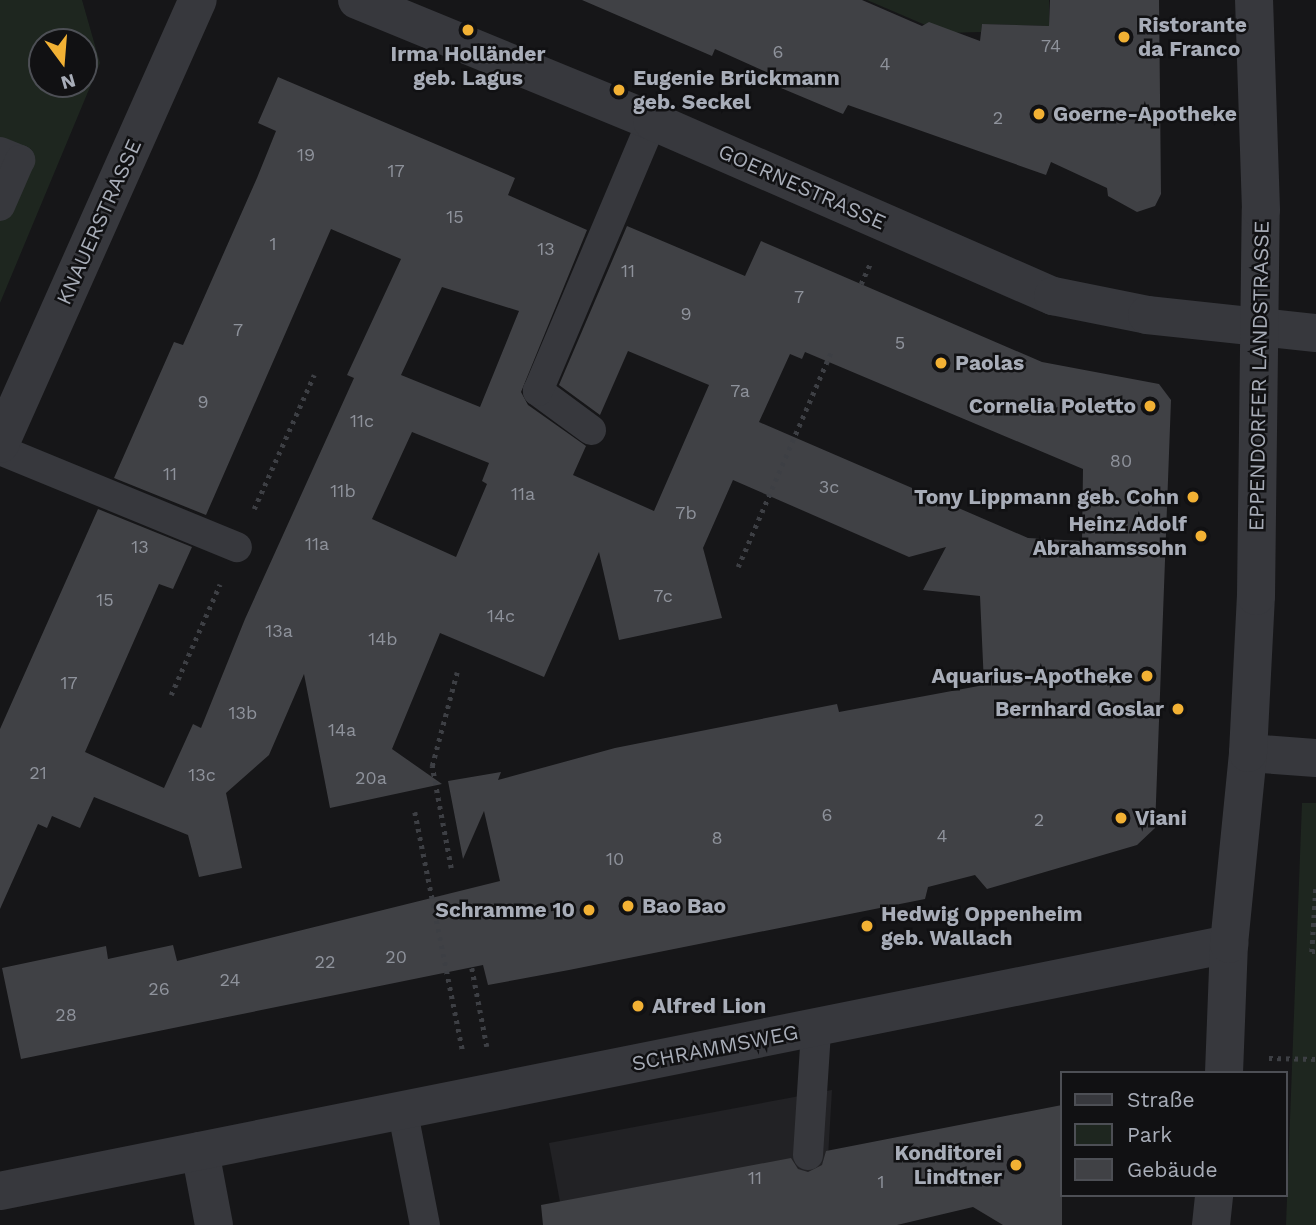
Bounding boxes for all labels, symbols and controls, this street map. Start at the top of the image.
place label: Ristorante da Franco [1138,12,1247,62]
marker: Irma Holländer geb. Lagus [460,22,476,38]
north arrow [28,28,98,98]
marker: Ristorante da Franco [1116,29,1132,45]
house number: 74 [1041,35,1061,57]
place label: Irma Holländer geb. Lagus [390,41,546,91]
house number: 6 [773,41,783,63]
house number: 4 [880,53,890,75]
place label: Eugenie Brückmann geb. Seckel [633,65,840,115]
text: N [58,69,78,95]
marker: Eugenie Brückmann geb. Seckel [611,82,627,98]
place label: Goerne-Apotheke [1053,101,1237,127]
marker: Goerne-Apotheke [1031,106,1047,122]
house number: 2 [993,107,1003,129]
street label: KNAUERSTRASSE [51,135,147,309]
street label: GOERNESTRASSE [714,139,890,235]
house number: 19 [297,144,315,166]
house number: 17 [387,160,405,182]
house number: 15 [446,206,464,228]
street label: EPPENDORFER LANDSTRASSE [1244,221,1274,531]
house number: 1 [269,233,277,255]
house number: 13 [537,238,555,260]
house number: 11 [621,260,635,282]
house number: 7 [794,286,804,308]
house number: 9 [680,303,692,325]
house number: 7 [233,319,243,341]
house number: 5 [895,332,905,354]
place label: Paolas [955,350,1024,376]
marker: Paolas [933,355,949,371]
house number: 7a [730,380,750,402]
house number: 9 [197,391,209,413]
place label: Cornelia Poletto [968,393,1136,419]
marker: Cornelia Poletto [1142,398,1158,414]
house number: 11c [350,410,374,432]
house number: 80 [1110,450,1132,472]
house number: 11 [163,463,177,485]
house number: 3c [819,476,839,498]
house number: 11b [330,480,356,502]
house number: 11a [511,483,535,505]
place label: Tony Lippmann geb. Cohn [913,484,1179,510]
marker: Tony Lippmann geb. Cohn [1185,489,1201,505]
house number: 7b [675,502,697,524]
place label: Heinz Adolf Abrahamssohn [1033,511,1187,561]
marker: Heinz Adolf Abrahamssohn [1193,528,1209,544]
house number: 11a [305,533,329,555]
house number: 13 [131,536,149,558]
house number: 7c [653,585,673,607]
house number: 15 [96,589,114,611]
house number: 14c [487,605,515,627]
house number: 13a [265,620,293,642]
house number: 14b [368,628,398,650]
place label: Aquarius-Apotheke [932,663,1133,689]
marker: Aquarius-Apotheke [1139,668,1155,684]
house number: 17 [60,672,78,694]
place label: Bernhard Goslar [995,696,1164,722]
marker: Bernhard Goslar [1170,701,1186,717]
house number: 13b [229,702,257,724]
house number: 14a [328,719,356,741]
house number: 21 [29,762,47,784]
house number: 13c [188,764,216,786]
house number: 20a [355,767,387,789]
house number: 6 [822,804,832,826]
place label: Viani [1135,805,1187,831]
house number: 2 [1034,809,1044,831]
marker: Viani [1113,810,1129,826]
house number: 4 [937,825,947,847]
house number: 8 [711,827,723,849]
house number: 10 [606,848,624,870]
place label: Bao Bao [642,893,726,919]
place label: Schramme 10 [435,897,575,923]
marker: Bao Bao [620,898,636,914]
place label: Hedwig Oppenheim geb. Wallach [881,901,1083,951]
marker: Schramme 10 [581,902,597,918]
marker: Hedwig Oppenheim geb. Wallach [859,918,875,934]
house number: 20 [385,946,407,968]
house number: 22 [315,951,335,973]
house number: 24 [220,969,240,991]
house number: 26 [148,978,170,1000]
place label: Alfred Lion [652,993,766,1019]
marker: Alfred Lion [630,998,646,1014]
house number: 28 [55,1004,77,1026]
street label: SCHRAMMSWEG [630,1020,800,1076]
legend [1060,1071,1288,1197]
text: Straße [1127,1087,1195,1112]
text: Park [1127,1122,1172,1147]
place label: Konditorei Lindtner [895,1140,1002,1190]
marker: Konditorei Lindtner [1008,1157,1024,1173]
text: Gebäude [1127,1157,1218,1182]
house number: 11 [748,1167,762,1189]
house number: 1 [877,1171,885,1193]

